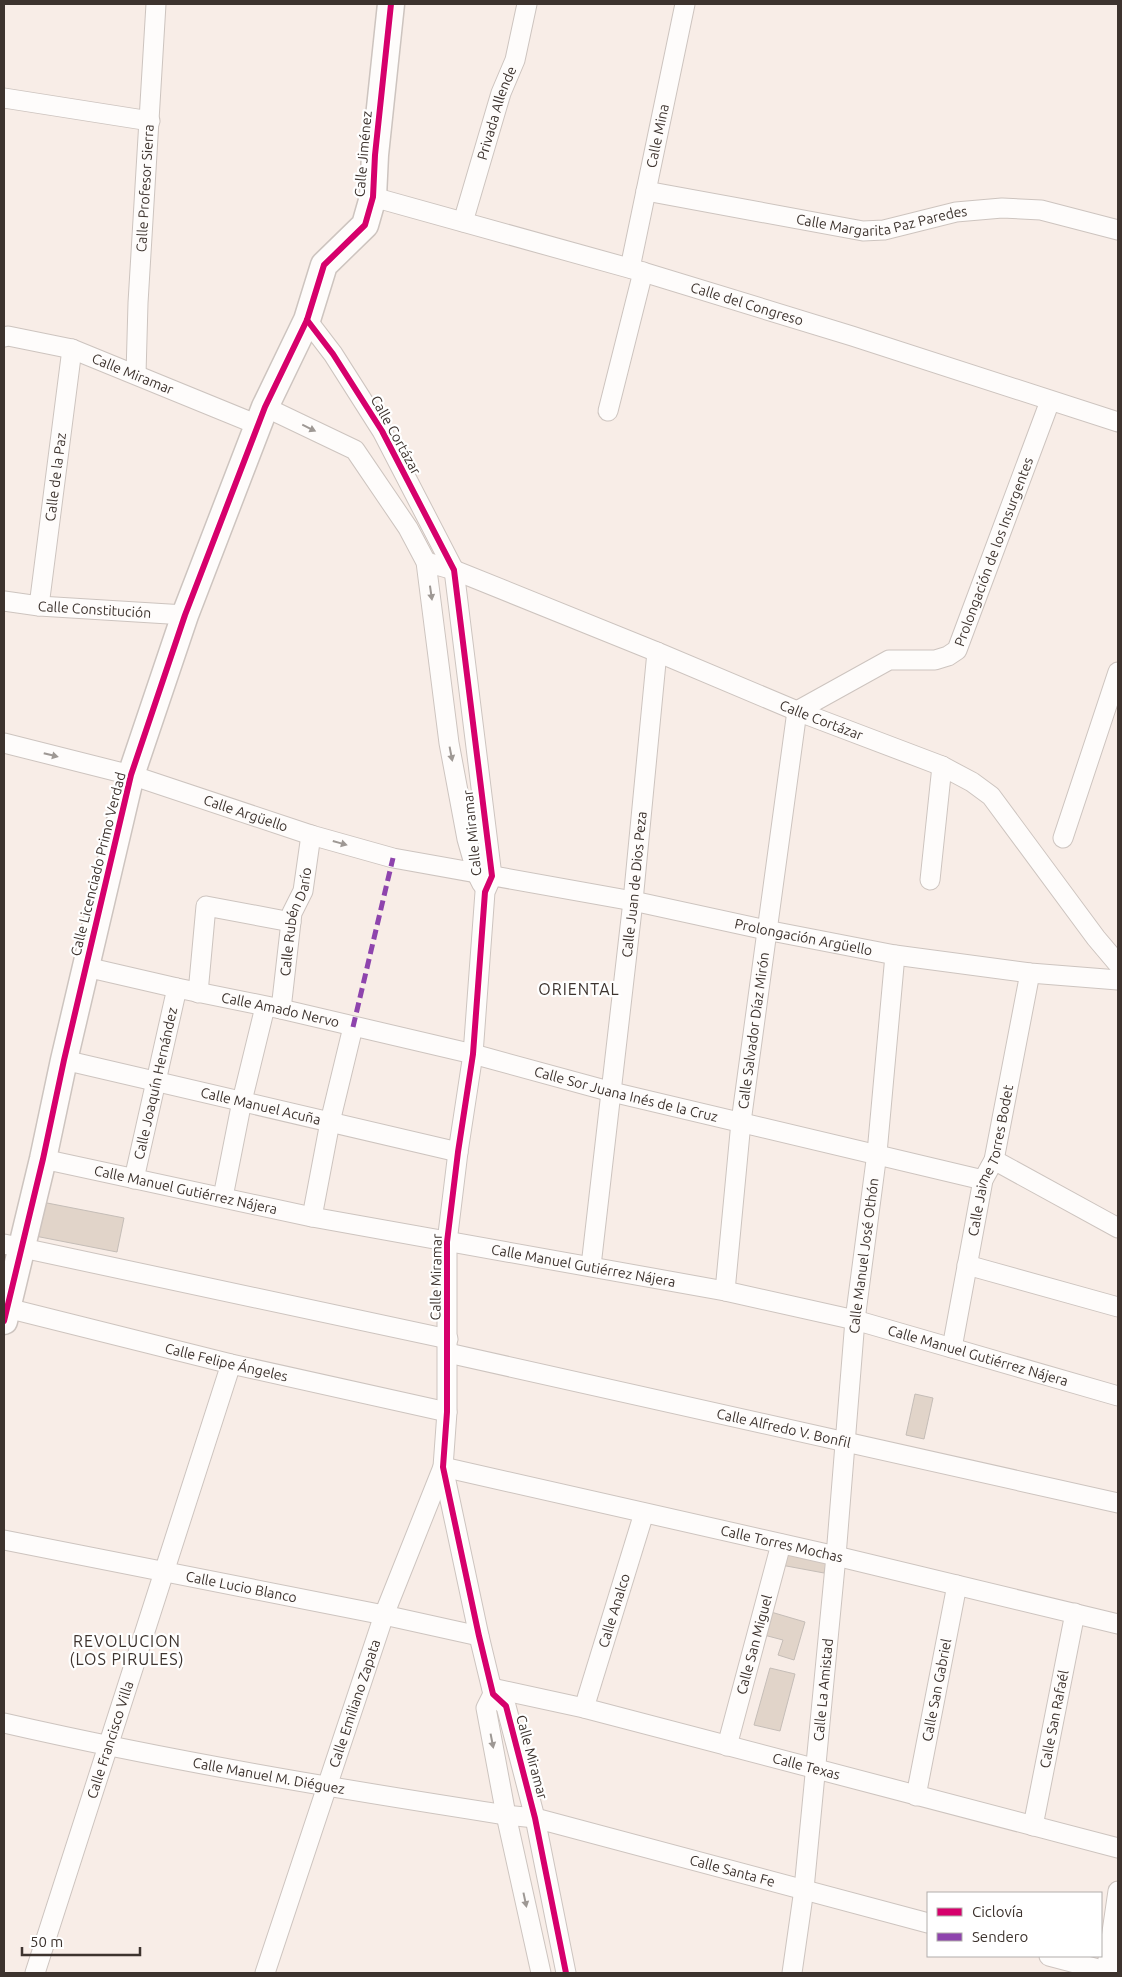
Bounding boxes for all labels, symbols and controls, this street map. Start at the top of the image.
street label: Privada Allende [474,64,519,162]
street label: Calle Mina [643,102,672,169]
street label: Calle Jiménez [351,110,375,198]
street label: Calle Profesor Sierra [133,124,157,253]
street label: Calle Margarita Paz Paredes [795,203,968,239]
street label: Calle del Congreso [689,279,805,329]
street label: Calle Miramar [89,350,177,398]
street label: Calle Cortázar [368,393,425,478]
one-way arrow [302,424,316,432]
street label: Calle de la Paz [42,432,69,522]
street label: Prolongación de los Insurgentes [951,455,1036,649]
one-way arrow [427,585,435,601]
street label: Calle Constitución [37,598,152,621]
street label: Calle Cortázar [777,697,866,744]
one-way arrow [447,746,455,761]
one-way arrow [44,751,59,759]
street label: Calle Licenciado Primo Verdad [67,770,129,958]
street label: Calle Miramar [459,788,484,877]
street label: Calle Argüello [202,792,290,835]
street label: Calle Juan de Dios Peza [619,811,650,958]
one-way arrow [333,840,348,848]
street label: Calle Rubén Darío [277,866,314,977]
street label: Prolongación Argüello [733,915,874,958]
street label: Calle Salvador Díaz Mirón [735,951,772,1110]
district label: ORIENTAL [538,980,620,998]
street label: Calle Amado Nervo [220,989,341,1030]
street label: Calle Joaquín Hernández [131,1006,180,1161]
street label: Calle Sor Juana Inés de la Cruz [532,1063,720,1125]
street label: Calle Jaime Torres Bodet [965,1083,1016,1237]
street label: Calle Manuel Acuña [199,1084,322,1128]
street label: Calle Manuel Gutiérrez Nájera [93,1162,279,1217]
street label: Calle Manuel José Othón [846,1177,882,1334]
street label: Calle Miramar [427,1233,445,1320]
street label: Calle Manuel Gutiérrez Nájera [490,1241,677,1290]
street label: Calle Manuel Gutiérrez Nájera [886,1322,1070,1389]
street label: Calle Felipe Ángeles [163,1340,289,1384]
street label: Calle Alfredo V. Bonfil [715,1405,853,1451]
street label: Calle Torres Mochas [719,1522,845,1565]
street label: Calle Lucio Blanco [184,1568,298,1606]
street label: Calle Analco [595,1571,633,1650]
street label: Calle San Miguel [733,1592,775,1696]
district label: REVOLUCION (LOS PIRULES) [69,1632,185,1669]
street label: Calle Emiliano Zapata [326,1637,383,1770]
street label: Calle San Gabriel [919,1637,955,1743]
street label: Calle La Amistad [810,1638,836,1742]
street label: Calle San Rafaél [1037,1668,1072,1770]
street label: Calle Francisco Villa [84,1679,137,1801]
street label: Calle Miramar [513,1713,551,1802]
one-way arrow [488,1733,496,1748]
street label: Calle Texas [771,1750,842,1783]
street label: Calle Manuel M. Diéguez [191,1754,346,1797]
street label: Calle Santa Fe [688,1852,777,1890]
one-way arrow [521,1892,529,1907]
legend [927,1892,1102,1957]
text: Ciclovía [972,1903,1023,1920]
scale bar [22,1924,140,1956]
text: Sendero [972,1928,1028,1945]
text: 50 m [30,1933,63,1950]

